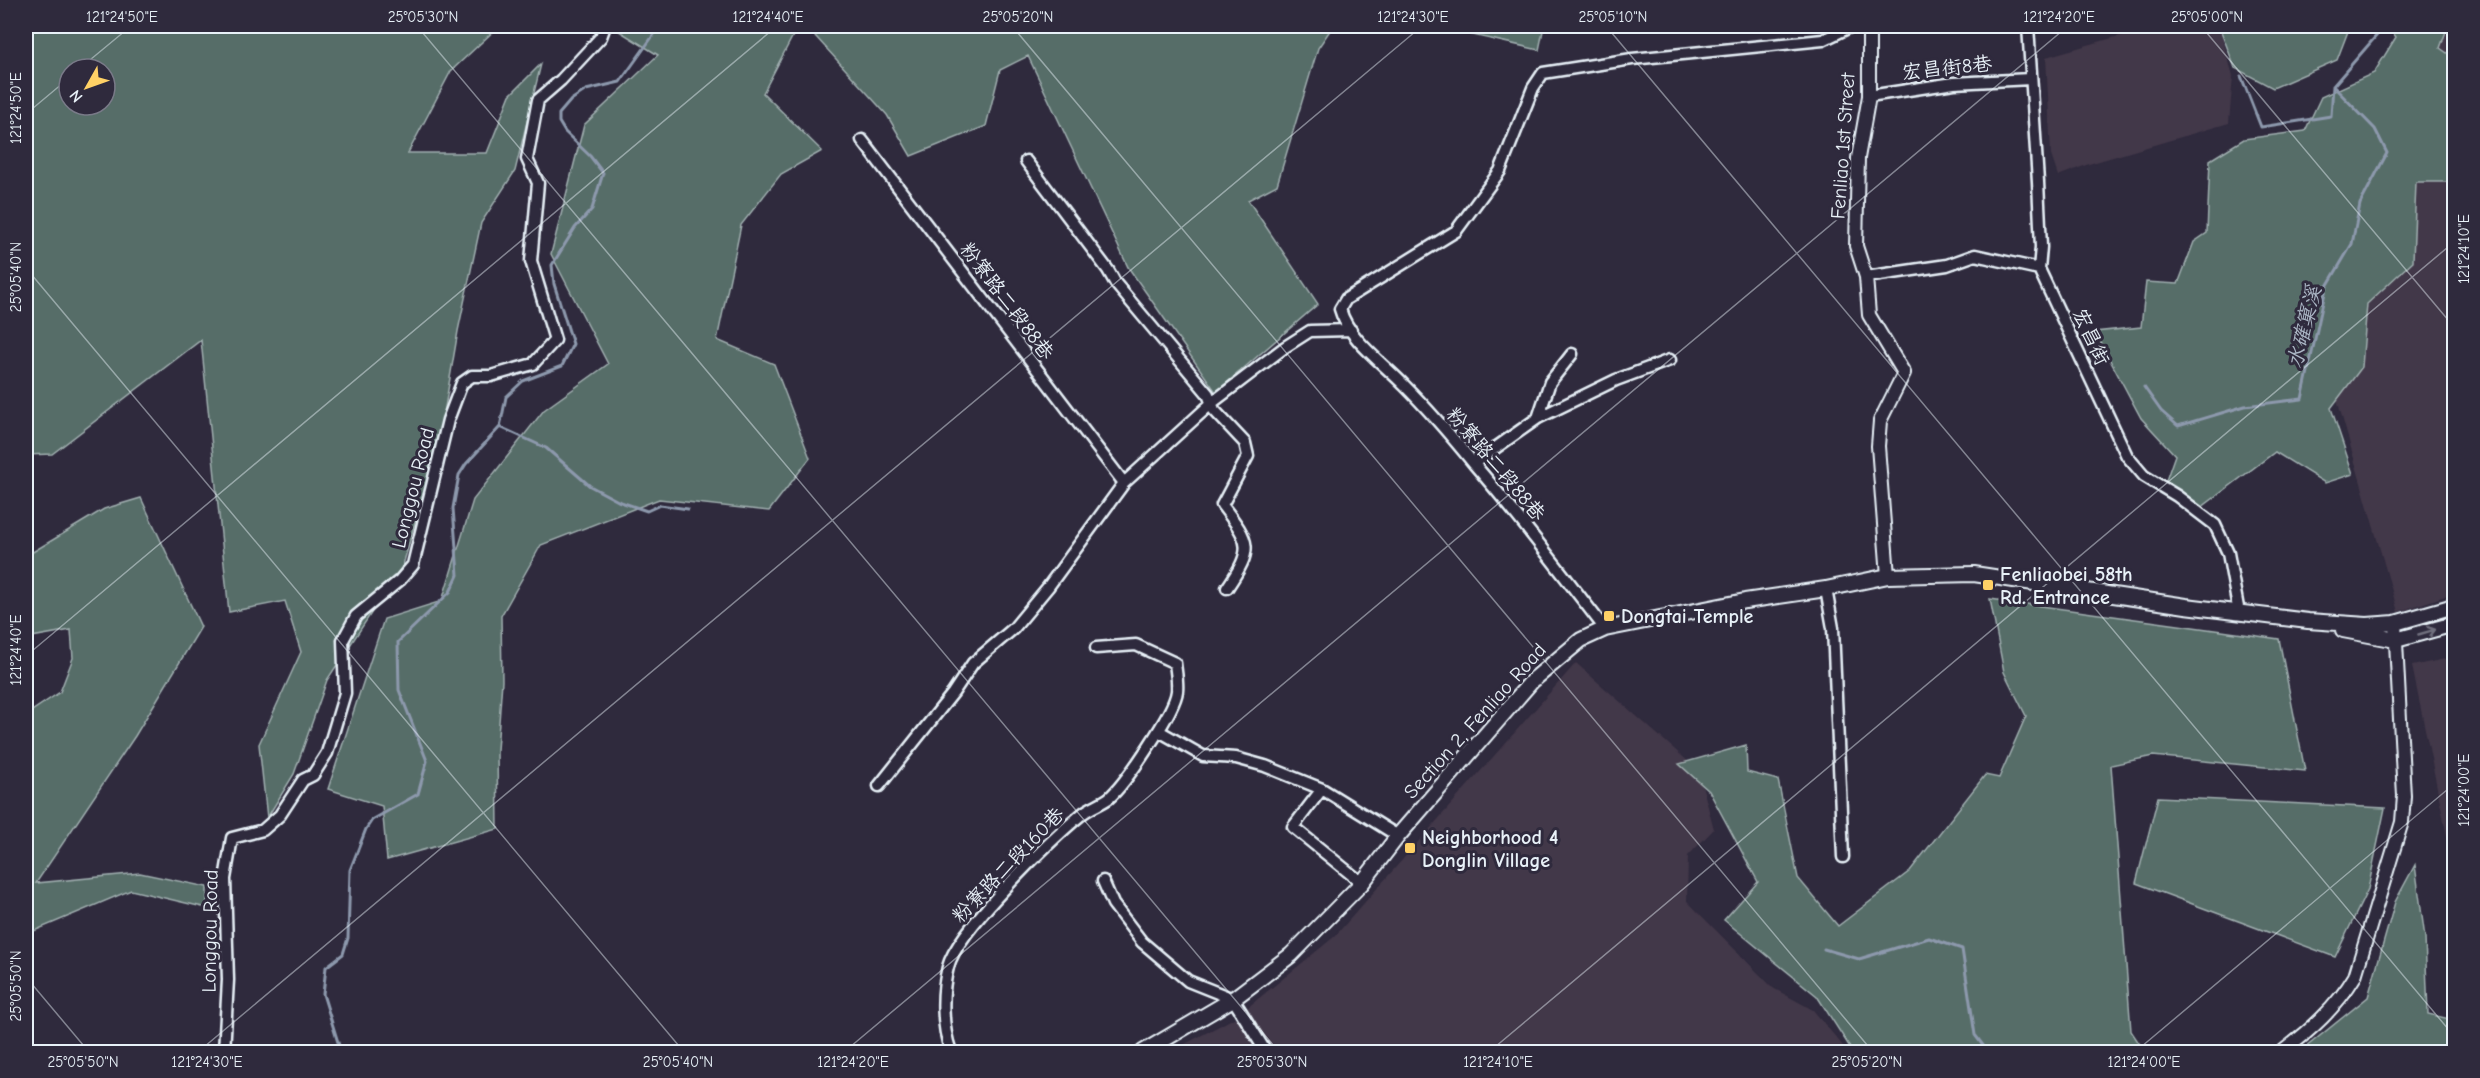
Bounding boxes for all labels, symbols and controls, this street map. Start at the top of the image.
text: 121°24'50"E [86,8,158,26]
text: 25°05'30"N [388,8,458,26]
text: 121°24'40"E [733,8,803,26]
text: 25°05'20"N [983,8,1053,26]
text: 121°24'30"E [1377,8,1449,26]
text: 25°05'10"N [1579,8,1647,26]
text: 121°24'20"E [2023,8,2095,26]
text: 25°05'00"N [2171,8,2243,26]
street label: 宏昌街8巷 [1901,52,1994,84]
north arrow [57,57,117,117]
street label: Fenliao 1st Street [1826,71,1860,220]
text: 121°24'50"E [7,72,25,144]
text: N [66,86,87,106]
text: 121°24'10"E [2455,214,2473,284]
street label: 粉寮路二段88巷 [956,238,1059,365]
text: 25°05'40"N [7,242,25,312]
water label: 水確窠溪 [2282,282,2326,371]
street label: 宏昌街 [2068,305,2114,369]
street label: 粉寮路二段88巷 [1442,403,1551,526]
street label: Longgou Road [387,425,439,551]
place label: Fenliaobei 58th Rd. Entrance [2000,563,2133,609]
marker: Fenliaobei 58th Rd. Entrance [1981,578,1995,592]
place label: Dongtai Temple [1621,605,1754,628]
marker: Dongtai Temple [1602,609,1616,623]
text: 121°24'40"E [7,615,25,685]
one-way arrow [2417,625,2436,637]
street label: Section 2, Fenliao Road [1399,639,1551,803]
text: 121°24'00"E [2455,754,2473,826]
street label: 粉寮路二段160巷 [947,802,1069,927]
place label: Neighborhood 4 Donglin Village [1422,826,1558,872]
marker: Neighborhood 4 Donglin Village [1403,841,1417,855]
street label: Longgou Road [197,869,223,993]
text: 25°05'50"N [7,950,25,1022]
text: 25°05'50"N [47,1053,119,1071]
text: 121°24'30"E [171,1053,243,1071]
text: 25°05'40"N [643,1053,713,1071]
text: 121°24'20"E [817,1053,889,1071]
text: 25°05'30"N [1237,1053,1307,1071]
text: 121°24'10"E [1463,1053,1533,1071]
text: 25°05'20"N [1832,1053,1902,1071]
text: 121°24'00"E [2108,1053,2180,1071]

